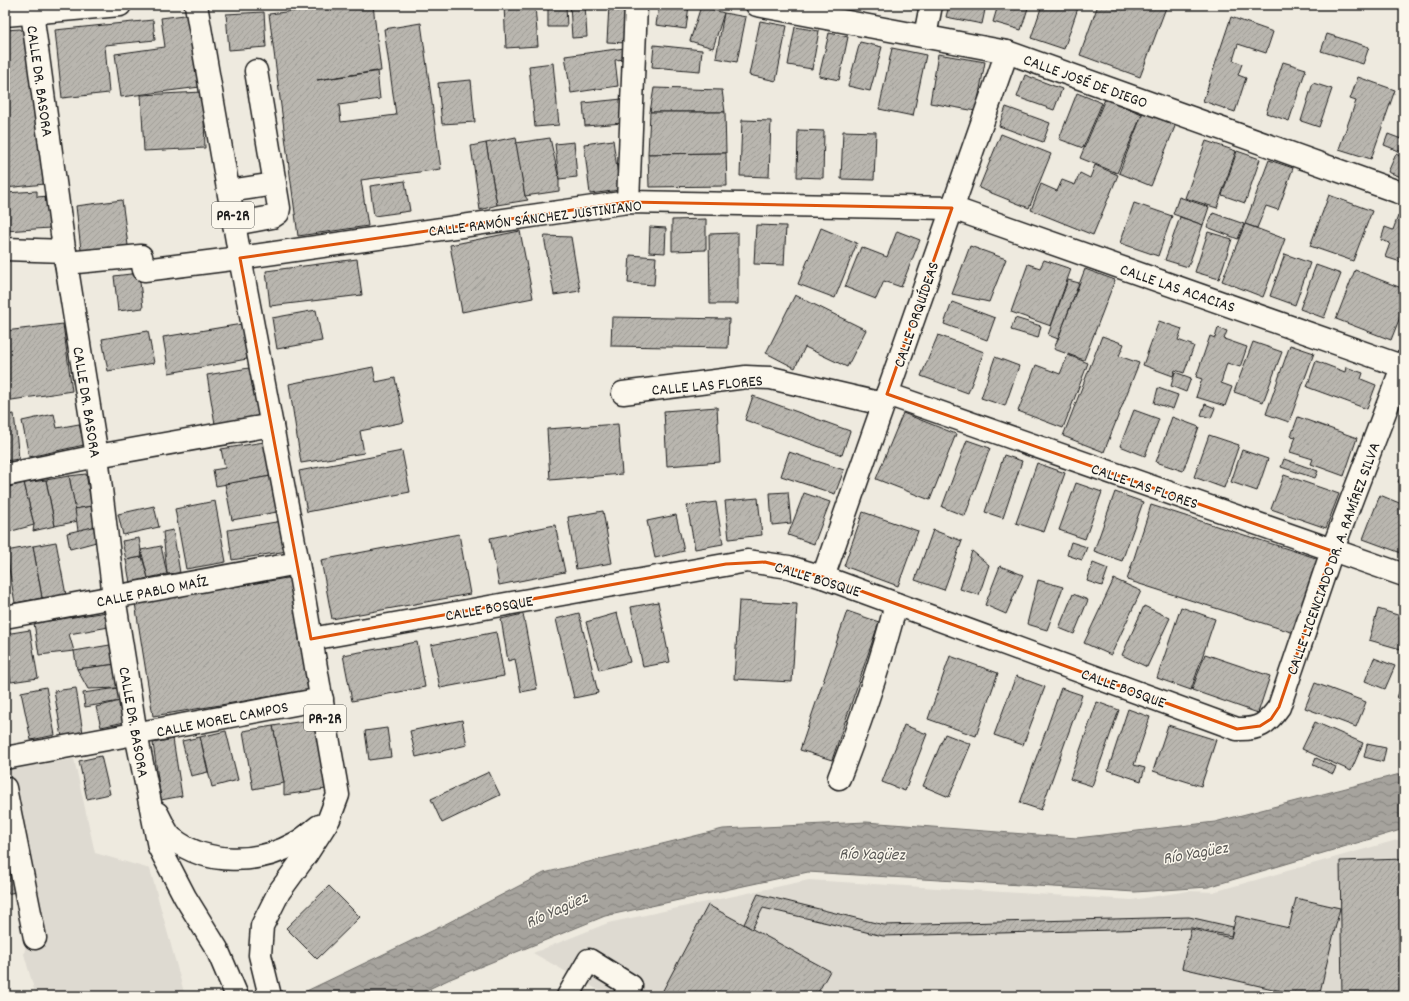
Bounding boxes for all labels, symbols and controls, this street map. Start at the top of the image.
street label: CALLE DR. BASORA [19,24,58,139]
street label: CALLE JOSÉ DE DIEGO [1020,49,1150,115]
street label: CALLE RAMÓN SÁNCHEZ JUSTINIANO [427,195,643,244]
road number: PR-2R [212,202,254,228]
street label: CALLE ORQUÍDEAS [889,259,946,371]
street label: CALLE LAS ACACIAS [1116,259,1238,320]
street label: CALLE DR. BASORA [65,345,106,460]
street label: CALLE LAS FLORES [651,370,764,403]
street label: CALLE LICENCIADO DR. A. RAMÍREZ SILVA [1281,439,1387,679]
street label: CALLE LAS FLORES [1088,458,1201,516]
street label: CALLE BOSQUE [771,556,864,605]
street label: CALLE PABLO MAÍZ [95,570,210,615]
street label: CALLE BOSQUE [444,590,536,628]
street label: CALLE BOSQUE [1077,663,1169,716]
street label: CALLE DR. BASORA [111,665,154,780]
street label: CALLE MOREL CAMPOS [155,696,290,745]
road number: PR-2R [304,705,346,731]
water label: Río Yagüez [1161,837,1232,872]
water label: Río Yagüez [839,843,907,869]
water label: Río Yagüez [522,887,594,936]

